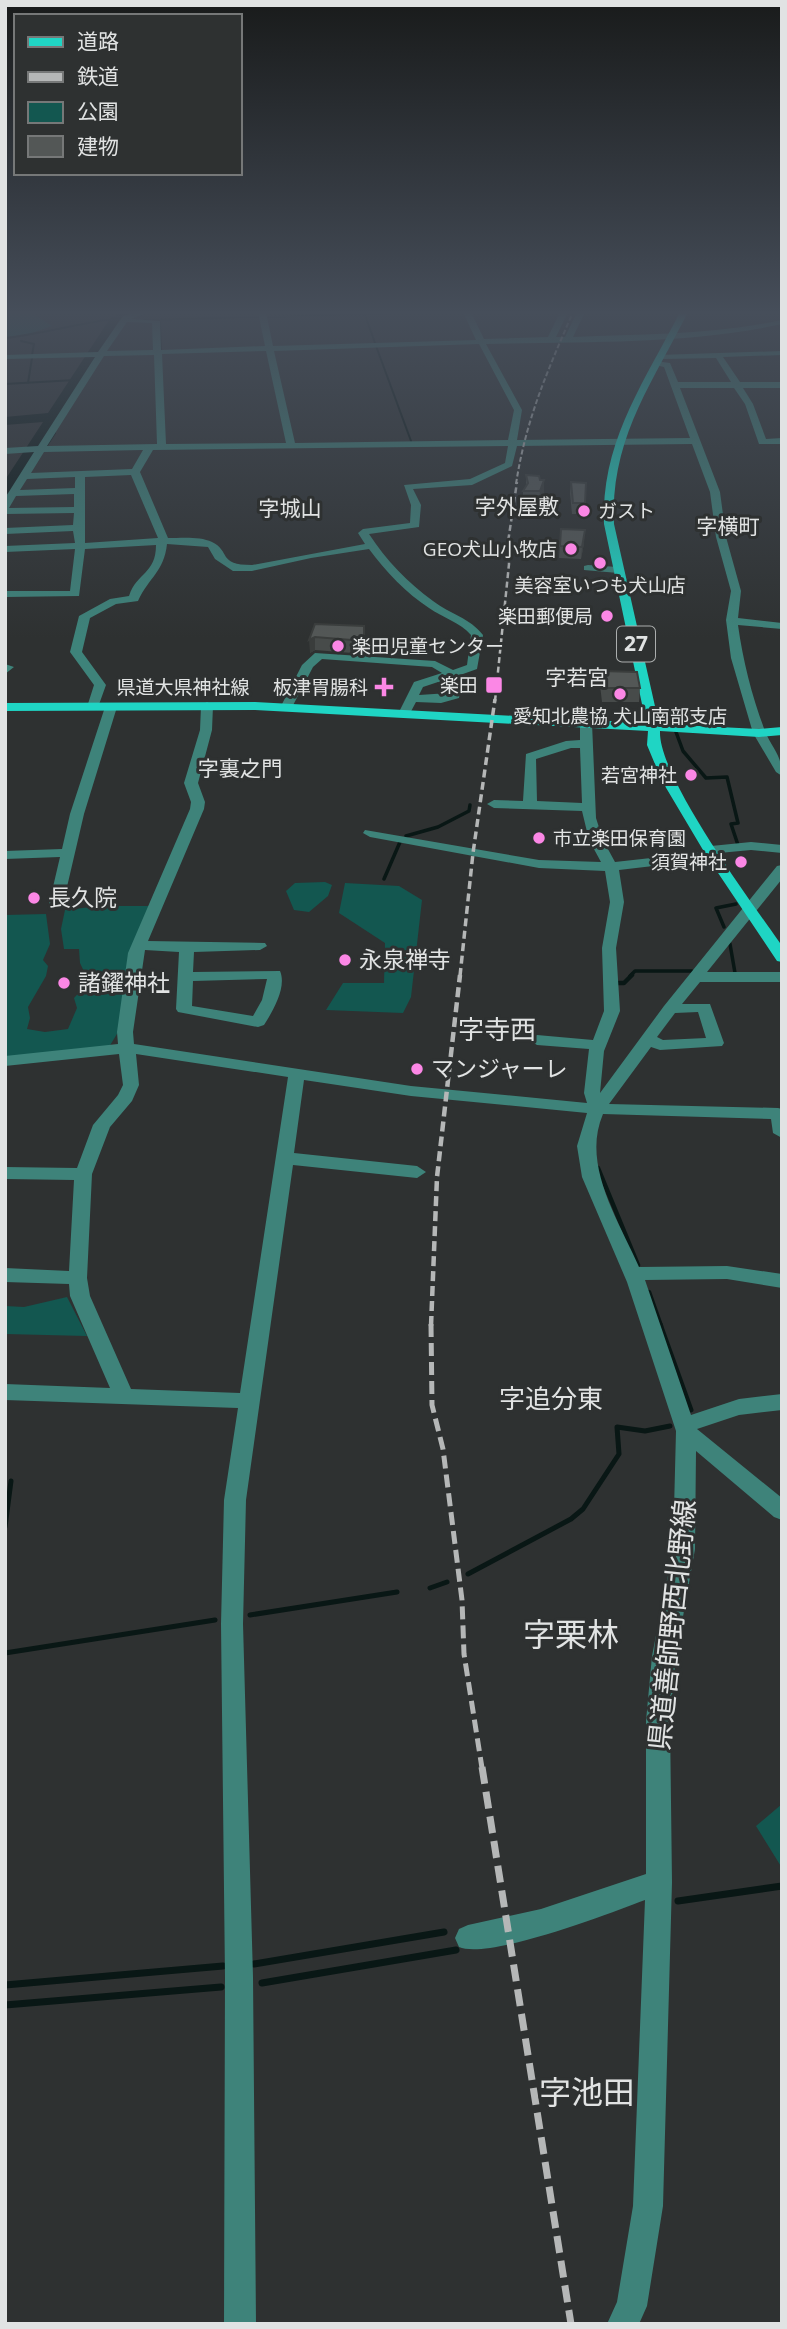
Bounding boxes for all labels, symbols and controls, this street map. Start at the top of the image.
legend [14,14,242,175]
text: 道路 [77,27,119,55]
text: 鉄道 [77,62,119,90]
text: 公園 [77,97,119,125]
text: 建物 [77,132,119,160]
district label: 字外屋敷 [475,492,559,520]
district label: 字城山 [259,494,322,522]
place label: ガスト [598,498,655,524]
marker: ガスト [576,503,592,519]
district label: 字横町 [697,512,760,540]
place label: GEO犬山小牧店 [423,536,557,562]
marker: GEO犬山小牧店 [563,541,579,557]
marker: 美容室いつも犬山店 [592,555,608,571]
place label: 美容室いつも犬山店 [514,572,686,598]
place label: 楽田郵便局 [498,603,593,629]
marker: 楽田郵便局 [599,608,615,624]
road number: 27 [617,626,655,662]
place label: 楽田児童センター [352,633,504,659]
marker: 楽田児童センター [330,638,346,654]
district label: 字若宮 [546,663,609,691]
place label: 楽田 [440,672,478,698]
street label: 県道大県神社線 [116,674,250,700]
place label: 板津胃腸科 [273,674,368,700]
marker: 楽田 [484,675,504,695]
marker: 板津胃腸科 [374,677,394,697]
marker: 愛知北農協 犬山南部支店 [612,686,628,702]
place label: 愛知北農協 犬山南部支店 [513,703,727,729]
district label: 字裏之門 [198,754,282,782]
place label: 若宮神社 [601,762,677,788]
marker: 若宮神社 [683,767,699,783]
place label: 市立楽田保育園 [553,825,686,851]
marker: 市立楽田保育園 [531,830,547,846]
place label: 須賀神社 [651,849,727,875]
marker: 須賀神社 [733,854,749,870]
place label: 長久院 [48,881,117,913]
marker: 長久院 [26,890,42,906]
place label: 永泉禅寺 [359,943,451,975]
marker: 永泉禅寺 [337,952,353,968]
place label: 諸鑃神社 [78,966,170,998]
marker: 諸鑃神社 [56,975,72,991]
district label: 字寺西 [458,1011,536,1047]
place label: マンジャーレ [431,1052,568,1084]
marker: マンジャーレ [409,1061,425,1077]
district label: 字追分東 [499,1380,603,1416]
street label: 県道善師野西北野線 [639,1498,703,1752]
district label: 字栗林 [523,1612,619,1655]
district label: 字池田 [539,2070,635,2113]

